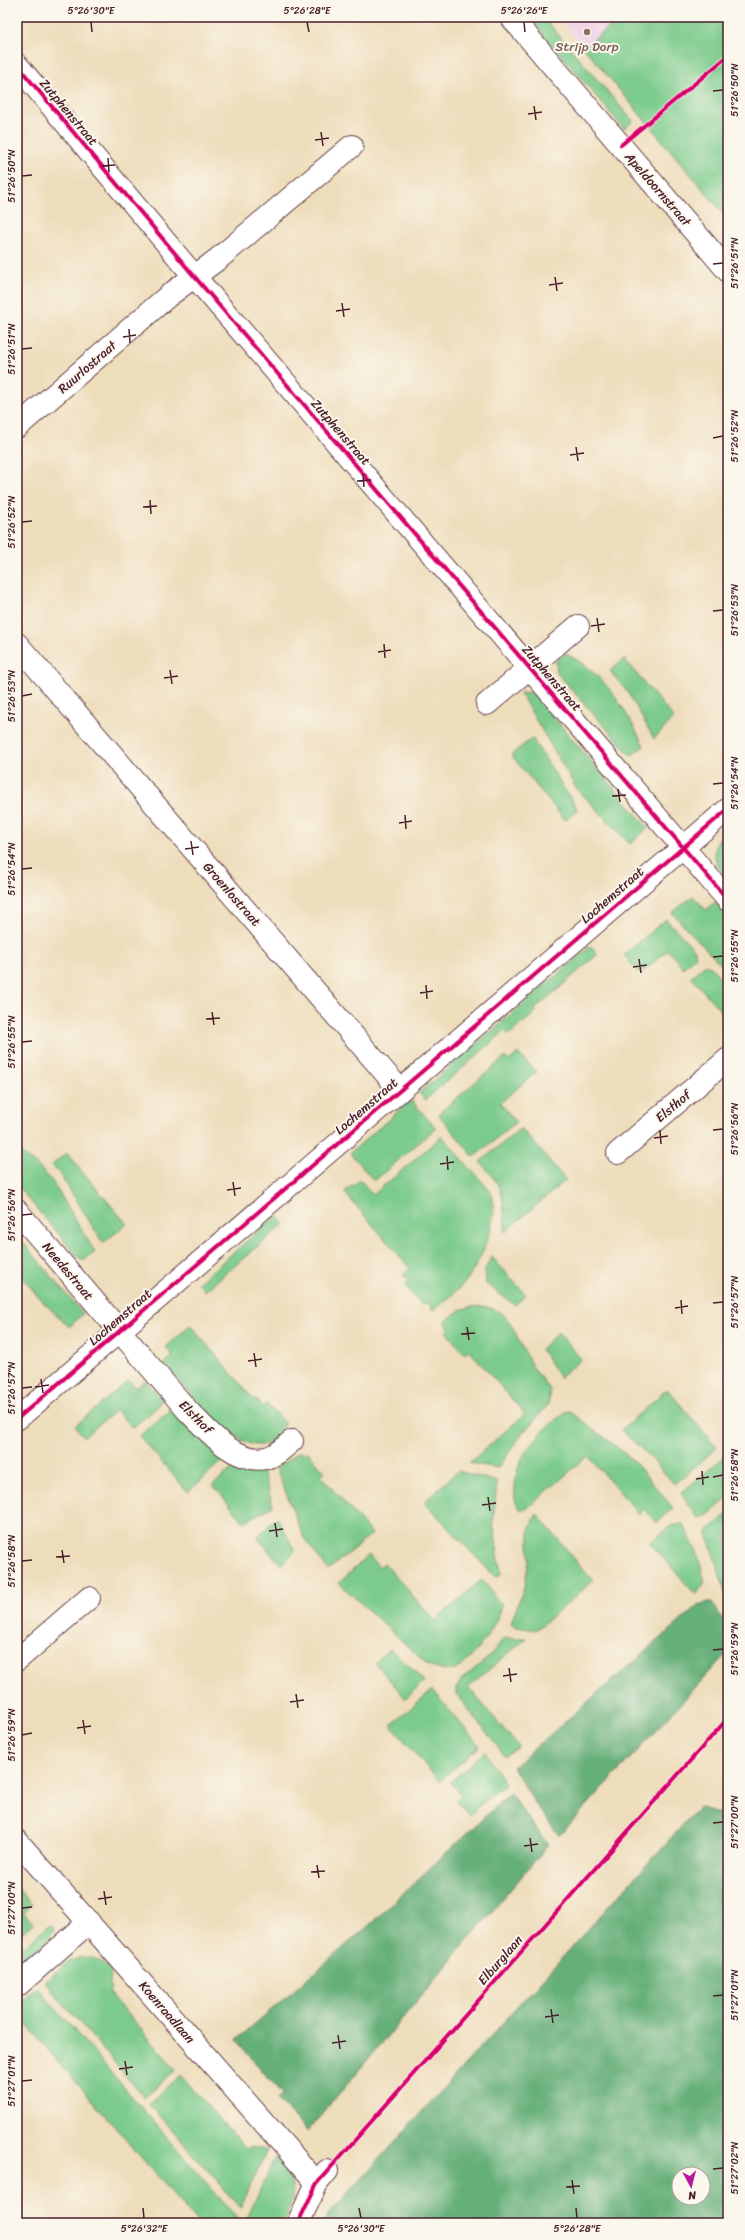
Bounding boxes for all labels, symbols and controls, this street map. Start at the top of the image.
text: 5°26'30"E [67,2,116,20]
text: 5°26'28"E [283,2,332,20]
text: 5°26'26"E [501,2,549,20]
marker: Strijp Dorp [582,27,592,37]
place label: Strijp Dorp [555,35,619,58]
text: 51°26'50"N [726,63,744,117]
street label: Zutphenstraat [34,73,104,151]
street label: Apeldoornstraat [618,146,698,232]
text: 51°26'50"N [3,149,21,203]
text: 51°26'51"N [726,237,744,289]
text: 51°26'51"N [3,323,21,375]
street label: Ruurlostraat [52,334,122,399]
street label: Zutphenstraat [305,393,377,471]
text: 51°26'52"N [726,410,744,462]
text: 51°26'52"N [3,496,21,548]
text: 51°26'53"N [726,584,744,636]
street label: Zutphenstraat [516,639,588,717]
text: 51°26'53"N [3,670,21,722]
text: 51°26'54"N [726,756,744,810]
text: 51°26'54"N [3,842,21,896]
street label: Groenlostraat [197,856,267,932]
street label: Lochemstraat [575,860,649,929]
text: 51°26'55"N [726,929,744,983]
text: 51°26'55"N [3,1015,21,1069]
street label: Lochemstraat [329,1071,403,1140]
street label: Elsthof [650,1083,697,1128]
text: 51°26'56"N [726,1103,744,1155]
text: 51°26'56"N [3,1189,21,1241]
street label: Needestraat [36,1236,100,1306]
text: 51°26'57"N [726,1276,744,1328]
street label: Lochemstraat [83,1282,157,1351]
text: 51°26'57"N [3,1362,21,1414]
street label: Elsthof [173,1394,220,1441]
text: 51°26'58"N [726,1448,744,1502]
text: 51°26'58"N [3,1534,21,1588]
text: 51°26'59"N [726,1622,744,1676]
text: 51°26'59"N [3,1708,21,1762]
text: 51°27'00"N [726,1795,744,1849]
text: 51°27'00"N [3,1881,21,1935]
street label: Elburglaan [471,1930,529,1990]
text: 51°27'01"N [726,1969,744,2021]
street label: Koenraadlaan [133,1975,201,2049]
text: 51°27'01"N [3,2055,21,2107]
text: 51°27'02"N [726,2141,744,2195]
north arrow [671,2166,711,2206]
text: N [687,2185,698,2205]
text: 5°26'32"E [121,2220,169,2238]
text: 5°26'30"E [337,2220,386,2238]
text: 5°26'28"E [553,2220,602,2238]

